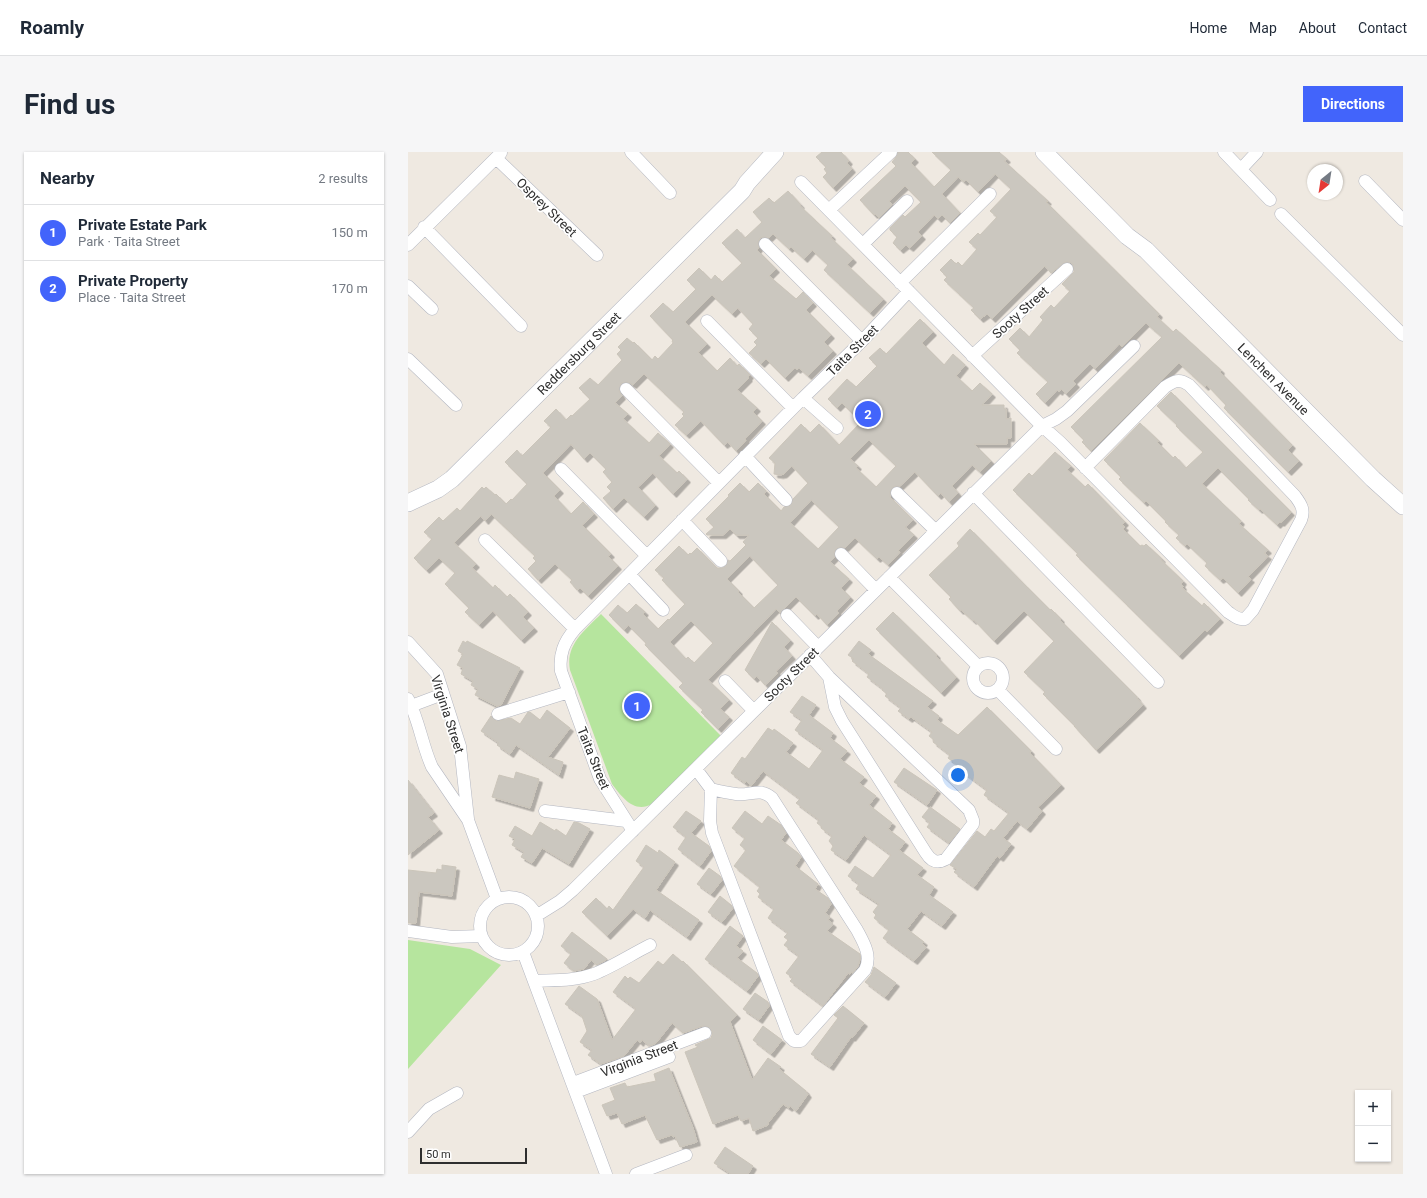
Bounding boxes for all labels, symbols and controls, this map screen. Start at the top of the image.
text: Roamly [20,16,84,39]
text: Home [1189,20,1227,36]
text: Map [1249,20,1277,36]
text: About [1299,20,1336,36]
text: Contact [1358,20,1407,36]
button: Directions [1303,86,1403,122]
text: Find us [24,88,115,121]
north arrow [1307,164,1343,200]
text: Nearby [40,168,95,188]
text: 2 results [318,171,368,186]
street label: Osprey Street [513,175,580,240]
text: Private Estate Park [78,216,207,234]
text: 1 [49,225,57,240]
text: 150 m [331,225,368,240]
text: Park · Taita Street [78,234,180,249]
text: Private Property [78,272,188,290]
text: 2 [49,281,57,296]
text: 170 m [331,281,368,296]
street label: Sooty Street [989,283,1052,342]
text: Place · Taita Street [78,290,186,305]
street label: Reddersburg Street [534,309,624,398]
street label: Taita Street [824,322,881,379]
street label: Lenchen Avenue [1235,340,1312,418]
pin: 2 [855,399,881,429]
street label: Sooty Street [761,644,822,705]
street label: Virginia Street [428,673,467,755]
pin: 1 [624,691,650,721]
street label: Taita Street [574,725,613,792]
your location [948,765,968,785]
street label: Virginia Street [599,1037,680,1080]
map controls [1355,1090,1391,1162]
button: + [1355,1090,1391,1126]
button: − [1355,1126,1391,1162]
scale bar [420,1146,527,1165]
text: 50 m [426,1148,451,1161]

